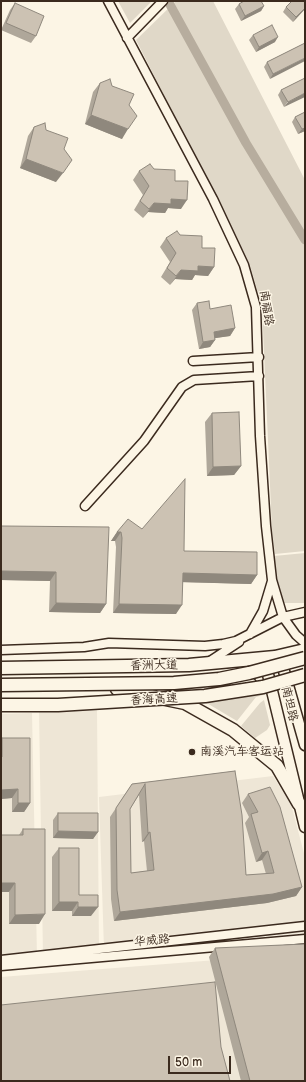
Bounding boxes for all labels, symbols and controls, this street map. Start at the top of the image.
street label: 南福路 [256,289,276,327]
street label: 香洲大道 [130,658,178,674]
street label: 南坦路 [278,685,300,723]
street label: 香海高速 [130,692,178,708]
place label: 南溪汽车客运站 [200,745,284,759]
marker: 南溪汽车客运站 [187,747,197,757]
street label: 华威路 [133,932,171,950]
scale bar [170,1048,233,1074]
text: 50 m [175,1055,202,1070]

